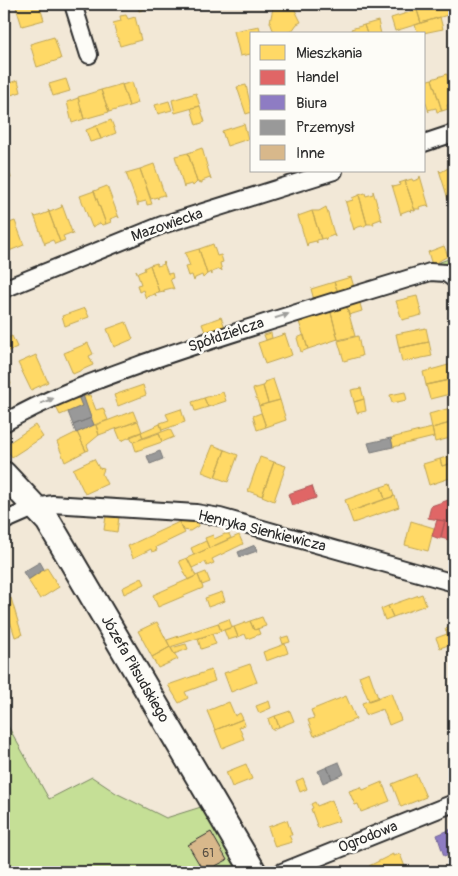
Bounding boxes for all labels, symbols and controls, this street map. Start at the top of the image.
legend [250,32,426,172]
text: Mieszkania [296,44,362,63]
text: Handel [296,68,339,87]
text: Biura [296,94,327,113]
text: Przemysł [296,118,355,137]
text: Inne [296,144,325,163]
street label: Mazowiecka [129,204,205,246]
one-way arrow [275,312,290,320]
street label: Spółdzielcza [186,313,266,357]
one-way arrow [40,397,55,405]
street label: Henryka Sienkiewicza [196,506,328,556]
street label: Józefa Piłsudskiego [97,612,173,726]
street label: Ogrodowa [336,817,400,857]
house number: 61 [202,846,214,861]

